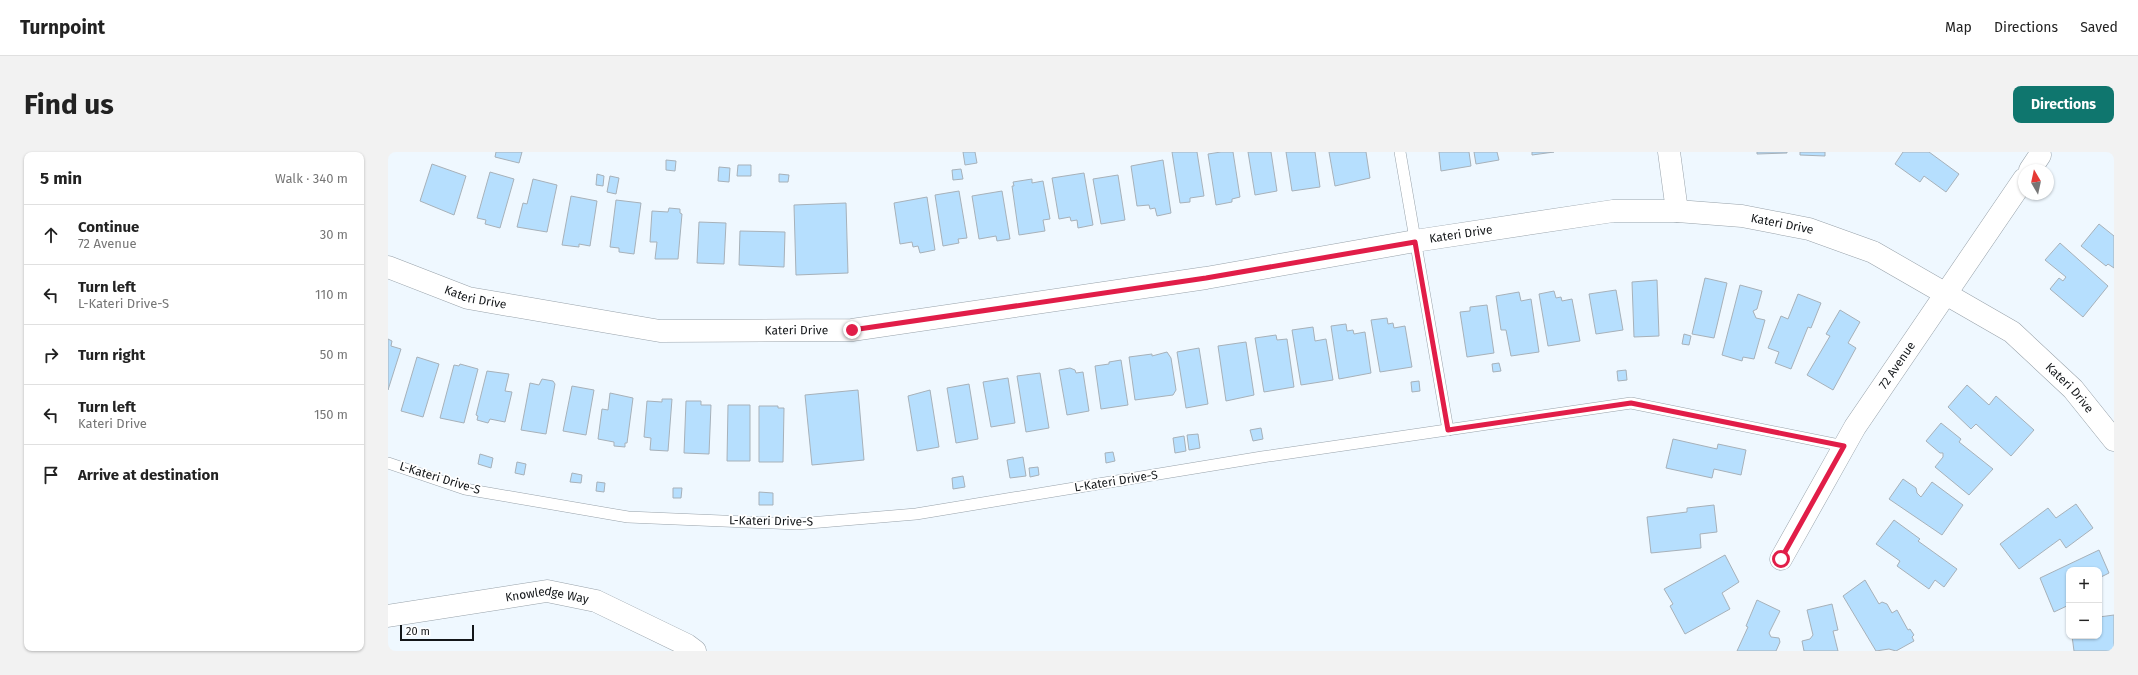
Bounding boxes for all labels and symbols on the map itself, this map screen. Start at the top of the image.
north arrow [2018,164,2054,200]
street label: Kateri Drive [1750,211,1816,237]
street label: Kateri Drive [1428,222,1493,246]
street label: Kateri Drive [443,283,508,312]
route end [843,321,861,339]
street label: Kateri Drive [765,323,828,337]
street label: 72 Avenue [1876,339,1918,392]
street label: Kateri Drive [2043,360,2096,416]
street label: L-Kateri Drive-S [398,459,483,497]
street label: L-Kateri Drive-S [1073,467,1159,494]
street label: L-Kateri Drive-S [729,513,814,529]
route start [1772,550,1790,568]
street label: Knowledge Way [504,584,590,606]
scale bar [400,623,474,642]

